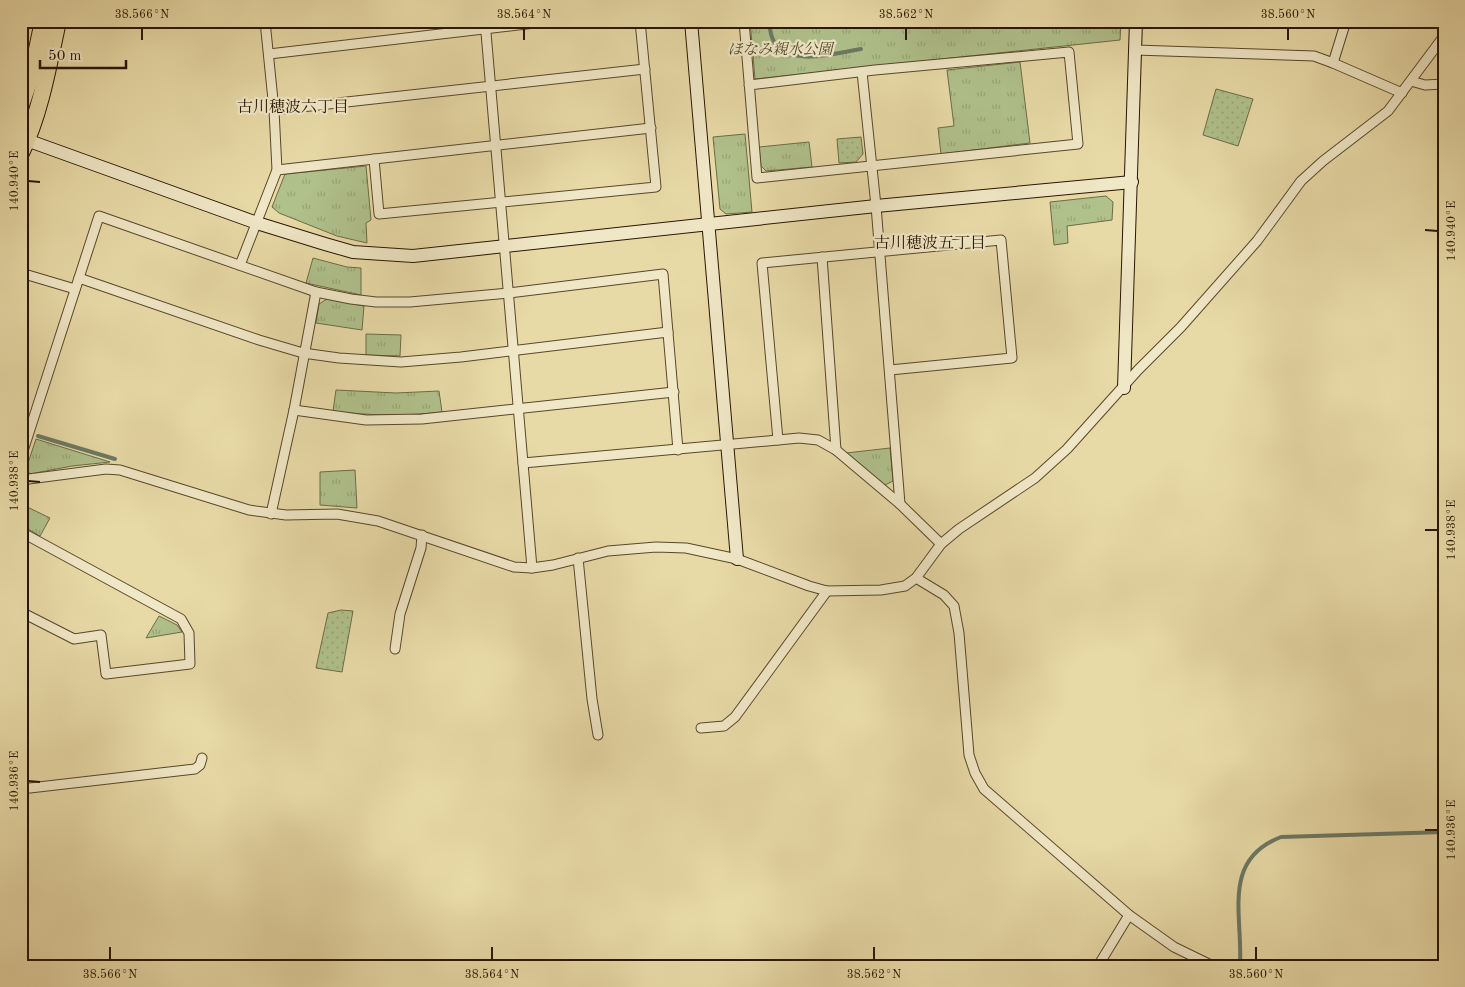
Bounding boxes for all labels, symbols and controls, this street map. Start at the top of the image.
text: 38.566°N [115,8,169,21]
text: 38.564°N [497,8,551,21]
text: 38.562°N [879,8,933,21]
text: 38.560°N [1261,8,1315,21]
scale bar [40,38,126,70]
park label: ほなみ親水公園 [727,41,835,58]
text: 50 m [48,49,82,64]
district label: 古川穂波六丁目 [237,98,349,116]
text: 140.940°E [9,151,21,211]
text: 140.940°E [1446,201,1458,261]
district label: 古川穂波五丁目 [874,234,986,252]
text: 140.938°E [9,451,21,511]
text: 140.938°E [1446,500,1458,560]
text: 140.936°E [9,751,21,811]
text: 140.936°E [1446,800,1458,860]
text: 38.566°N [83,968,137,981]
text: 38.564°N [465,968,519,981]
text: 38.562°N [847,968,901,981]
text: 38.560°N [1229,968,1283,981]

